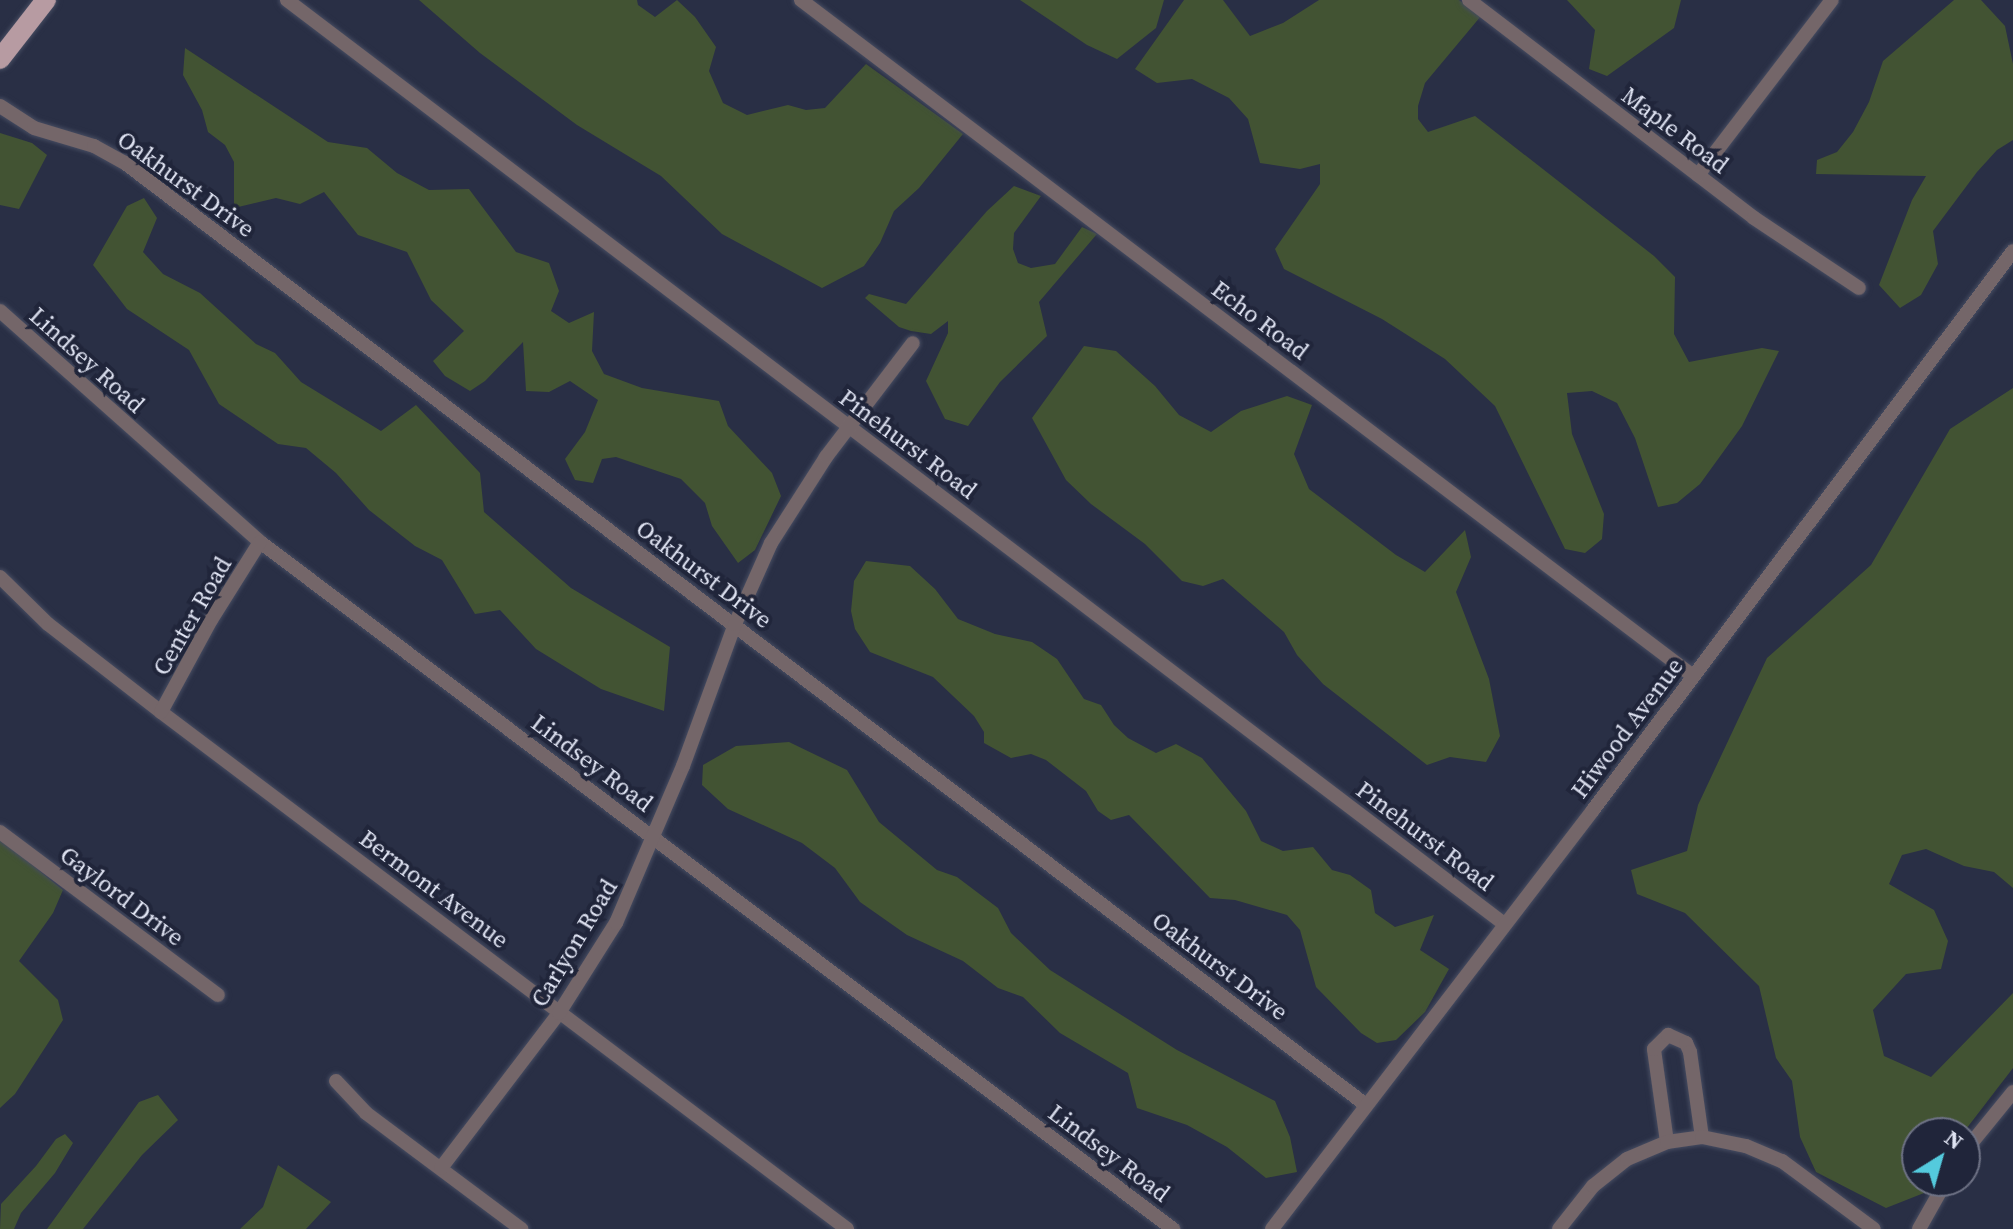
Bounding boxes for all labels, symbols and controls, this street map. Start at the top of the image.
street label: Maple Road [1616,81,1734,179]
street label: Oakhurst Drive [112,125,260,243]
street label: Echo Road [1206,274,1314,366]
street label: Lindsey Road [24,301,150,419]
street label: Pinehurst Road [834,383,982,505]
street label: Oakhurst Drive [631,514,777,634]
street label: Center Road [147,552,237,680]
street label: Hiwood Avenue [1565,652,1689,804]
street label: Lindsey Road [526,708,658,818]
street label: Pinehurst Road [1351,775,1499,897]
street label: Bermont Avenue [354,824,514,954]
street label: Gaylord Drive [54,840,190,952]
street label: Carlyon Road [525,874,623,1012]
street label: Oakhurst Drive [1147,906,1293,1026]
street label: Lindsey Road [1043,1098,1175,1208]
north arrow [1901,1117,1981,1197]
text: N [1939,1123,1970,1156]

